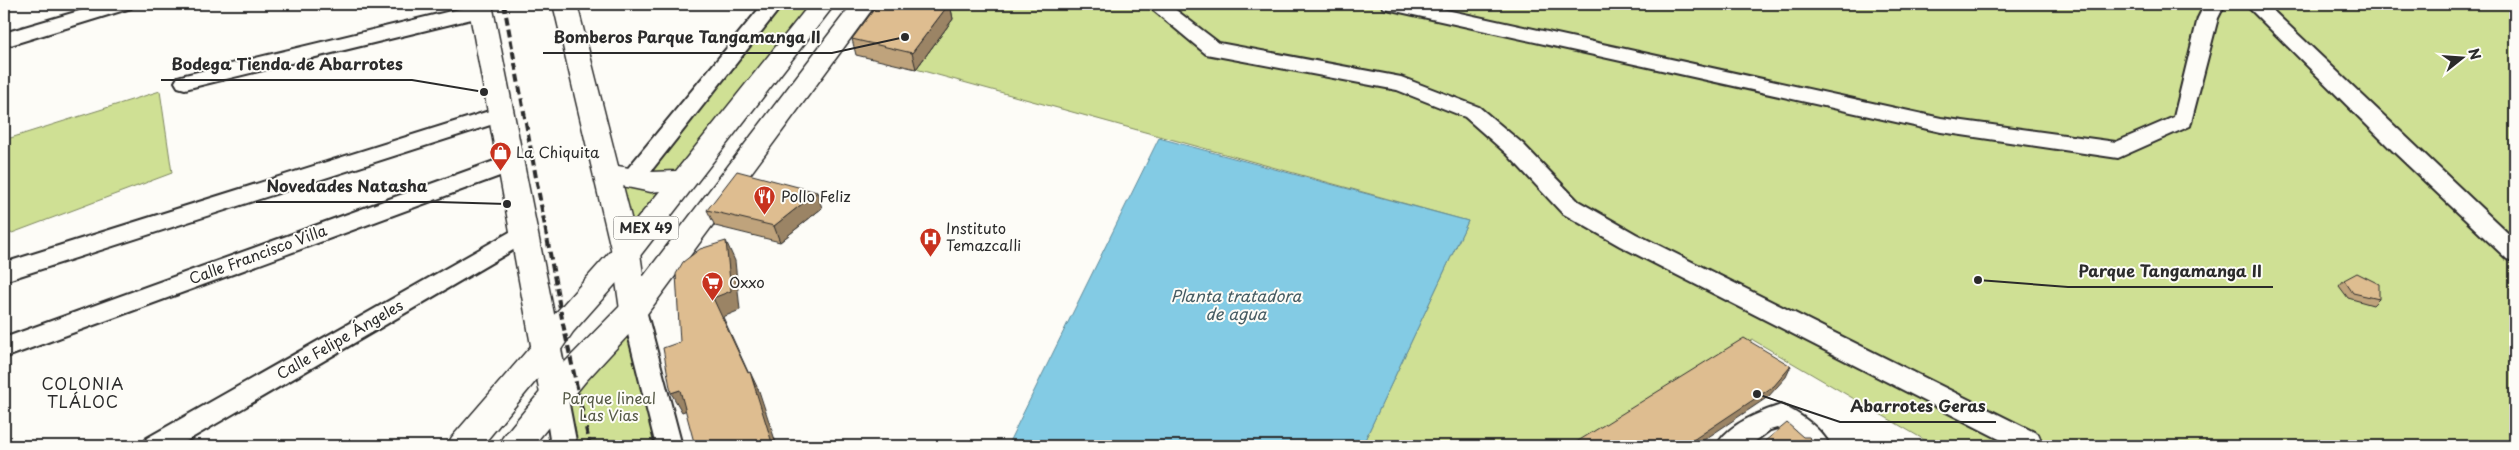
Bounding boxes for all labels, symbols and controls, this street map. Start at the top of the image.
callout: Bomberos Parque Tangamanga II [543,22,832,53]
text: Bomberos Parque Tangamanga II [553,24,821,48]
north arrow [2436,32,2486,82]
text: N [2463,46,2487,62]
callout: Bodega Tienda de Abarrotes [161,49,412,80]
text: Bodega Tienda de Abarrotes [171,51,403,75]
place label: La Chiquita [516,140,600,163]
shop icon: La Chiquita [488,141,512,172]
callout: Novedades Natasha [256,171,438,202]
text: Novedades Natasha [266,173,428,197]
place label: Pollo Feliz [781,184,851,207]
restaurant icon: Pollo Feliz [753,185,777,216]
place label: Instituto Temazcalli [946,216,1021,256]
road number: MEX 49 [614,217,678,240]
street label: Calle Francisco Villa [185,218,330,289]
hospital icon: Instituto Temazcalli [918,226,942,257]
callout: Parque Tangamanga II [2068,256,2273,287]
text: Parque Tangamanga II [2078,258,2262,282]
place label: Oxxo [729,270,765,293]
supermarket icon: Oxxo [701,271,725,302]
water label: Planta tratadora de agua [1171,283,1302,325]
street label: Calle Felipe Ángeles [272,293,407,384]
district label: COLONIA TLÁLOC [42,371,124,413]
park label: Parque lineal Las Vias [562,386,656,426]
callout: Abarrotes Geras [1840,391,1996,422]
text: Abarrotes Geras [1850,393,1986,417]

